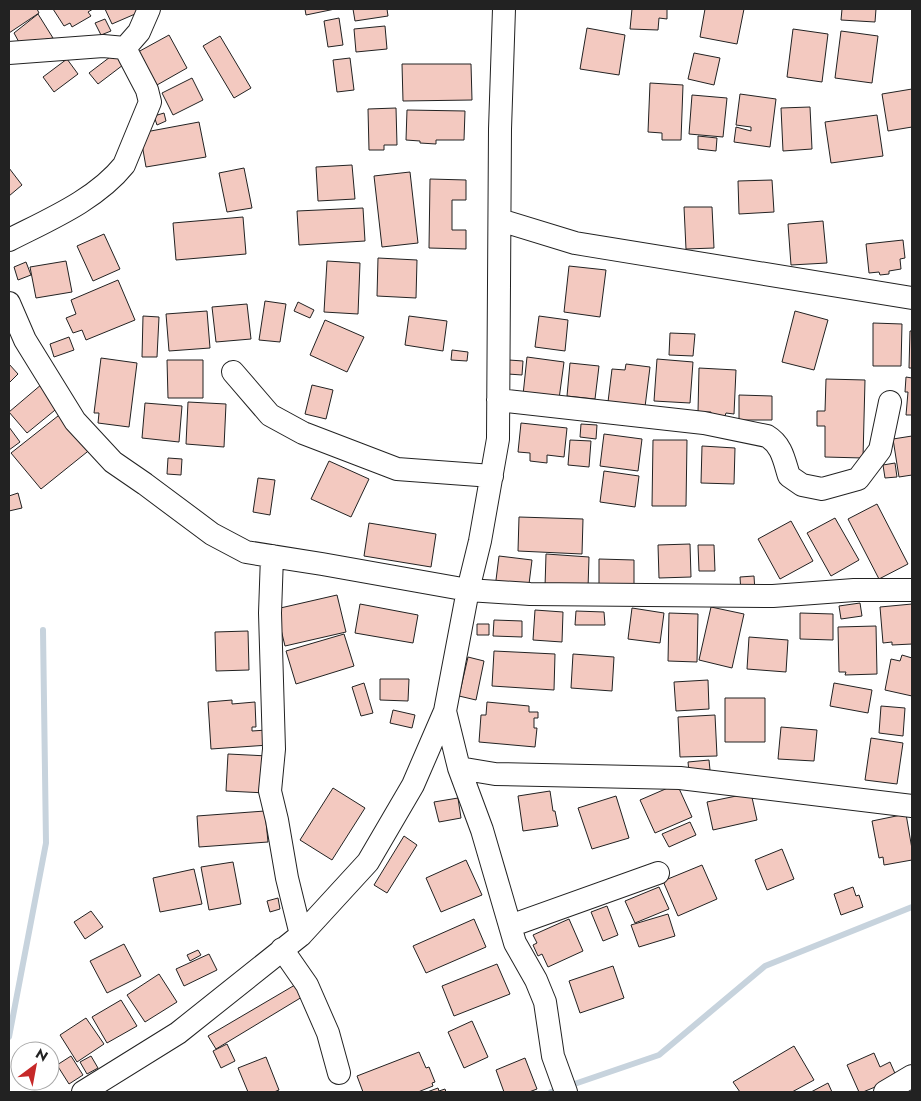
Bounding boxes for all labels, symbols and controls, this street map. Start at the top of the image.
north arrow [10,1041,60,1091]
text: N [32,1044,52,1066]

